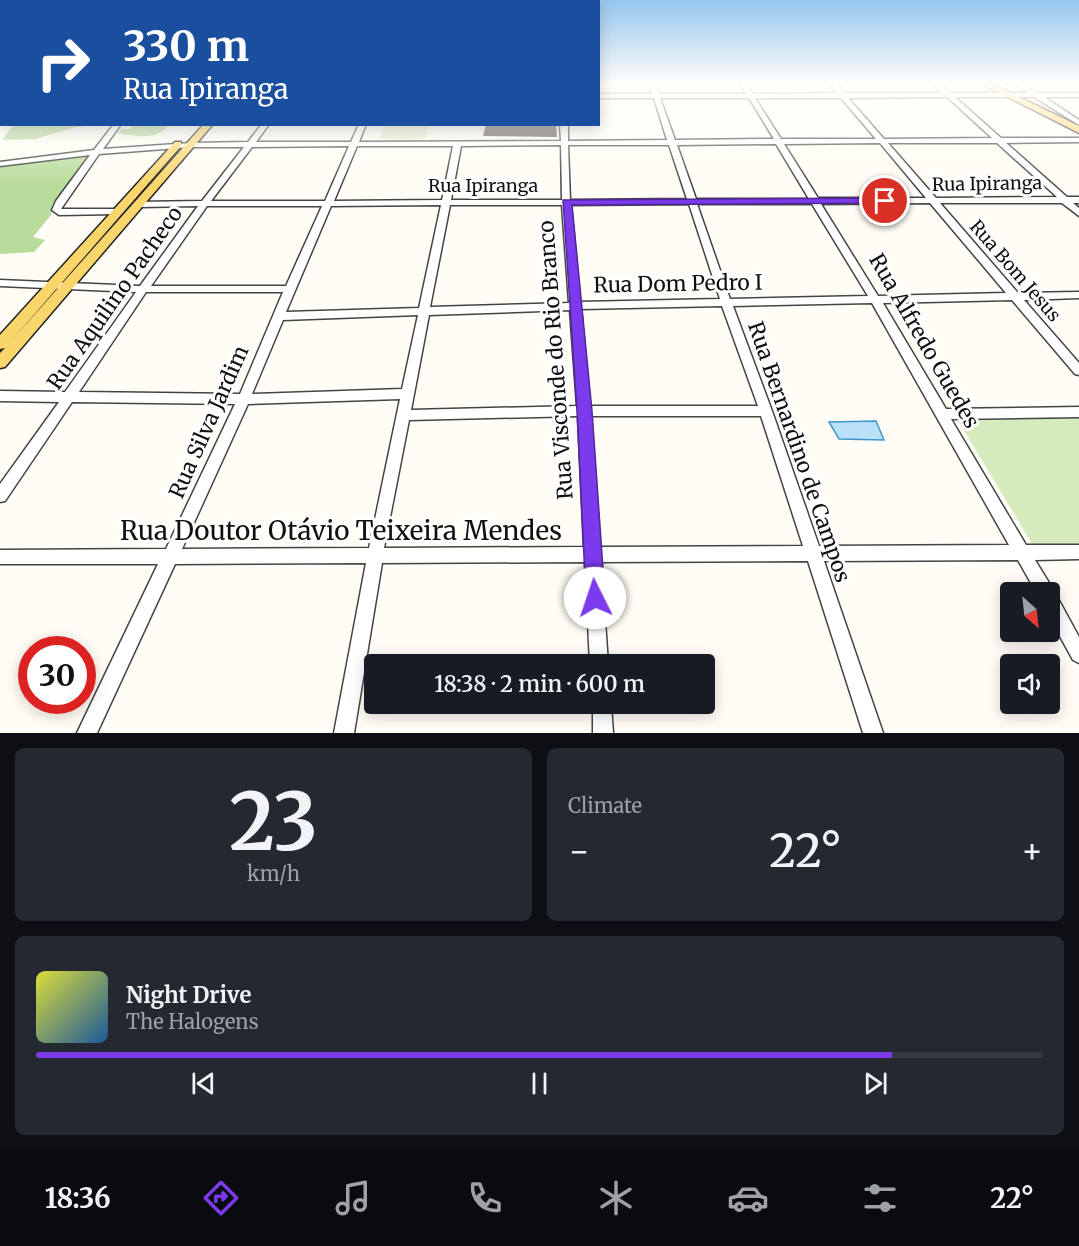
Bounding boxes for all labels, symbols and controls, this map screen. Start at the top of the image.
text: 330 m [123,20,249,72]
icon: right [24,24,102,102]
text: Rua Ipiranga [123,72,288,106]
street label: Rua Ipiranga [932,171,1043,196]
street label: Rua Ipiranga [428,174,538,197]
pin [859,175,910,226]
icon: arrive [868,184,901,217]
street label: Rua Aquilino Pacheco [41,201,188,395]
street label: Rua Bom Jesus [965,215,1066,326]
street label: Rua Visconde do Rio Branco [532,220,579,500]
street label: Rua Alfredo Guedes [863,248,985,433]
street label: Rua Dom Pedro I [593,269,763,298]
street label: Rua Bernardino de Campos [742,318,857,586]
street label: Rua Silva Jardim [163,341,254,502]
street label: Rua Doutor Otávio Teixeira Mendes [120,514,562,547]
position arrow [563,566,627,630]
north arrow [1000,582,1060,642]
map controls [1000,582,1060,714]
speed limit sign: 30 [18,636,96,714]
button: sound [1000,654,1060,714]
text: 18:38 · 2 min · 600 m [434,670,645,698]
text: 23 [229,773,318,871]
text: Climate [568,793,642,818]
text: 22° [769,823,842,879]
text: − [568,831,590,872]
text: + [1021,831,1043,872]
text: km/h [247,861,300,886]
text: Night Drive [126,981,251,1009]
text: The Halogens [126,1009,258,1034]
icon: previous [187,1067,220,1100]
icon: pause [523,1067,556,1100]
icon: next [859,1067,892,1100]
icon: directions [200,1177,242,1219]
icon: music [332,1177,374,1219]
icon: phone [464,1177,506,1219]
icon: climate [595,1177,637,1219]
icon: car [727,1177,769,1219]
icon: filters [859,1177,901,1219]
text: 18:36 [45,1181,111,1215]
text: 22° [990,1181,1034,1215]

